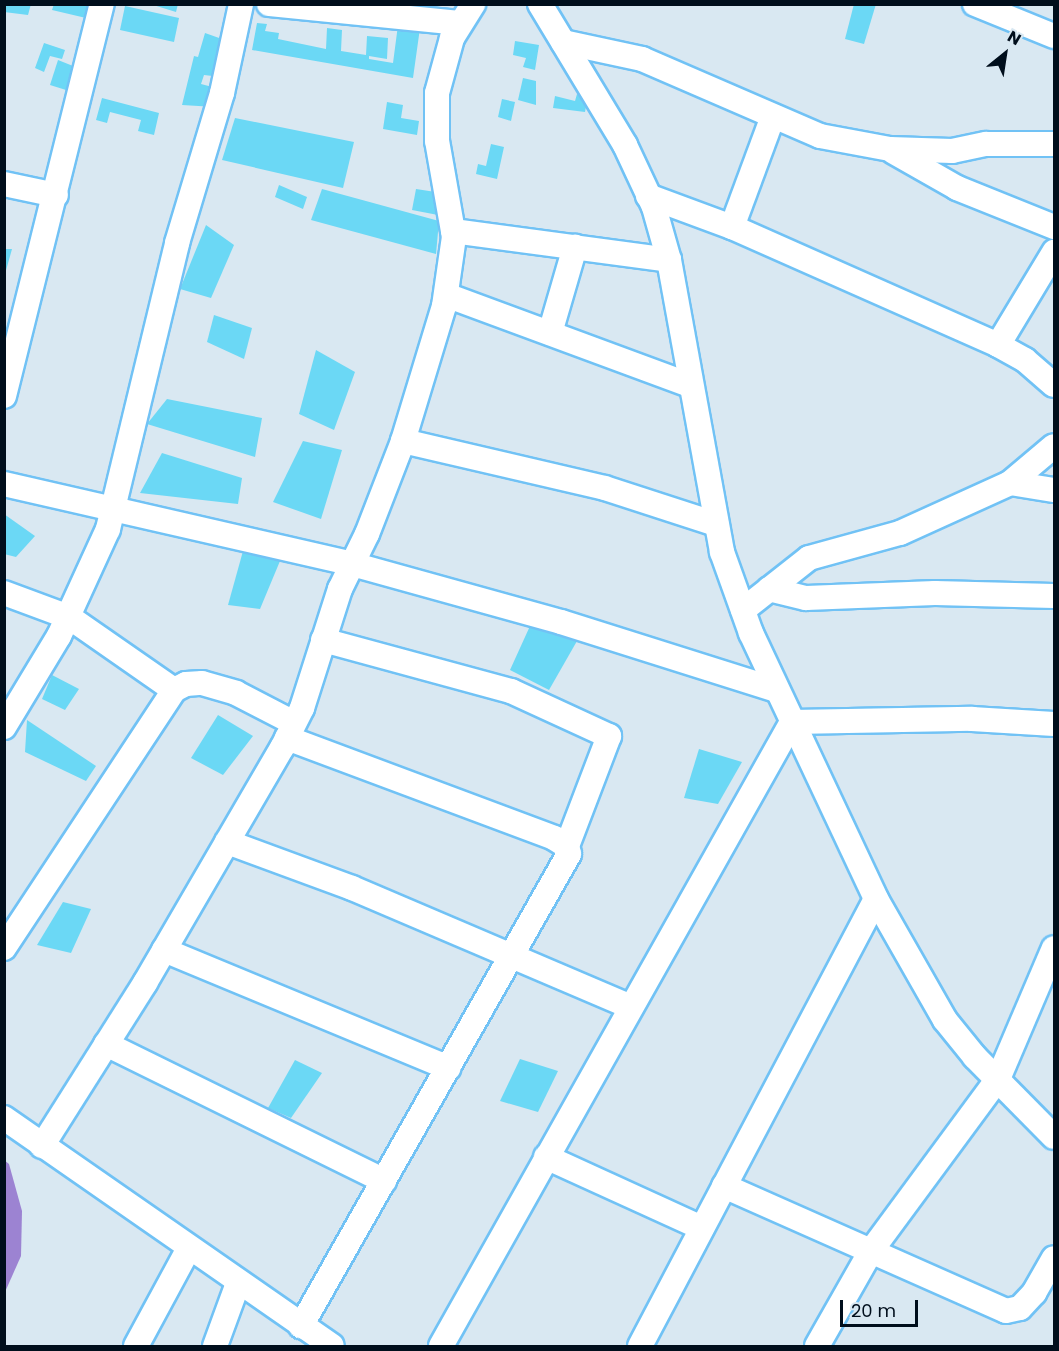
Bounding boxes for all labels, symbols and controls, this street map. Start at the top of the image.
north arrow [975,24,1035,84]
text: N [1003,25,1025,51]
scale bar [843,1288,921,1326]
text: 20 m [851,1298,896,1323]

